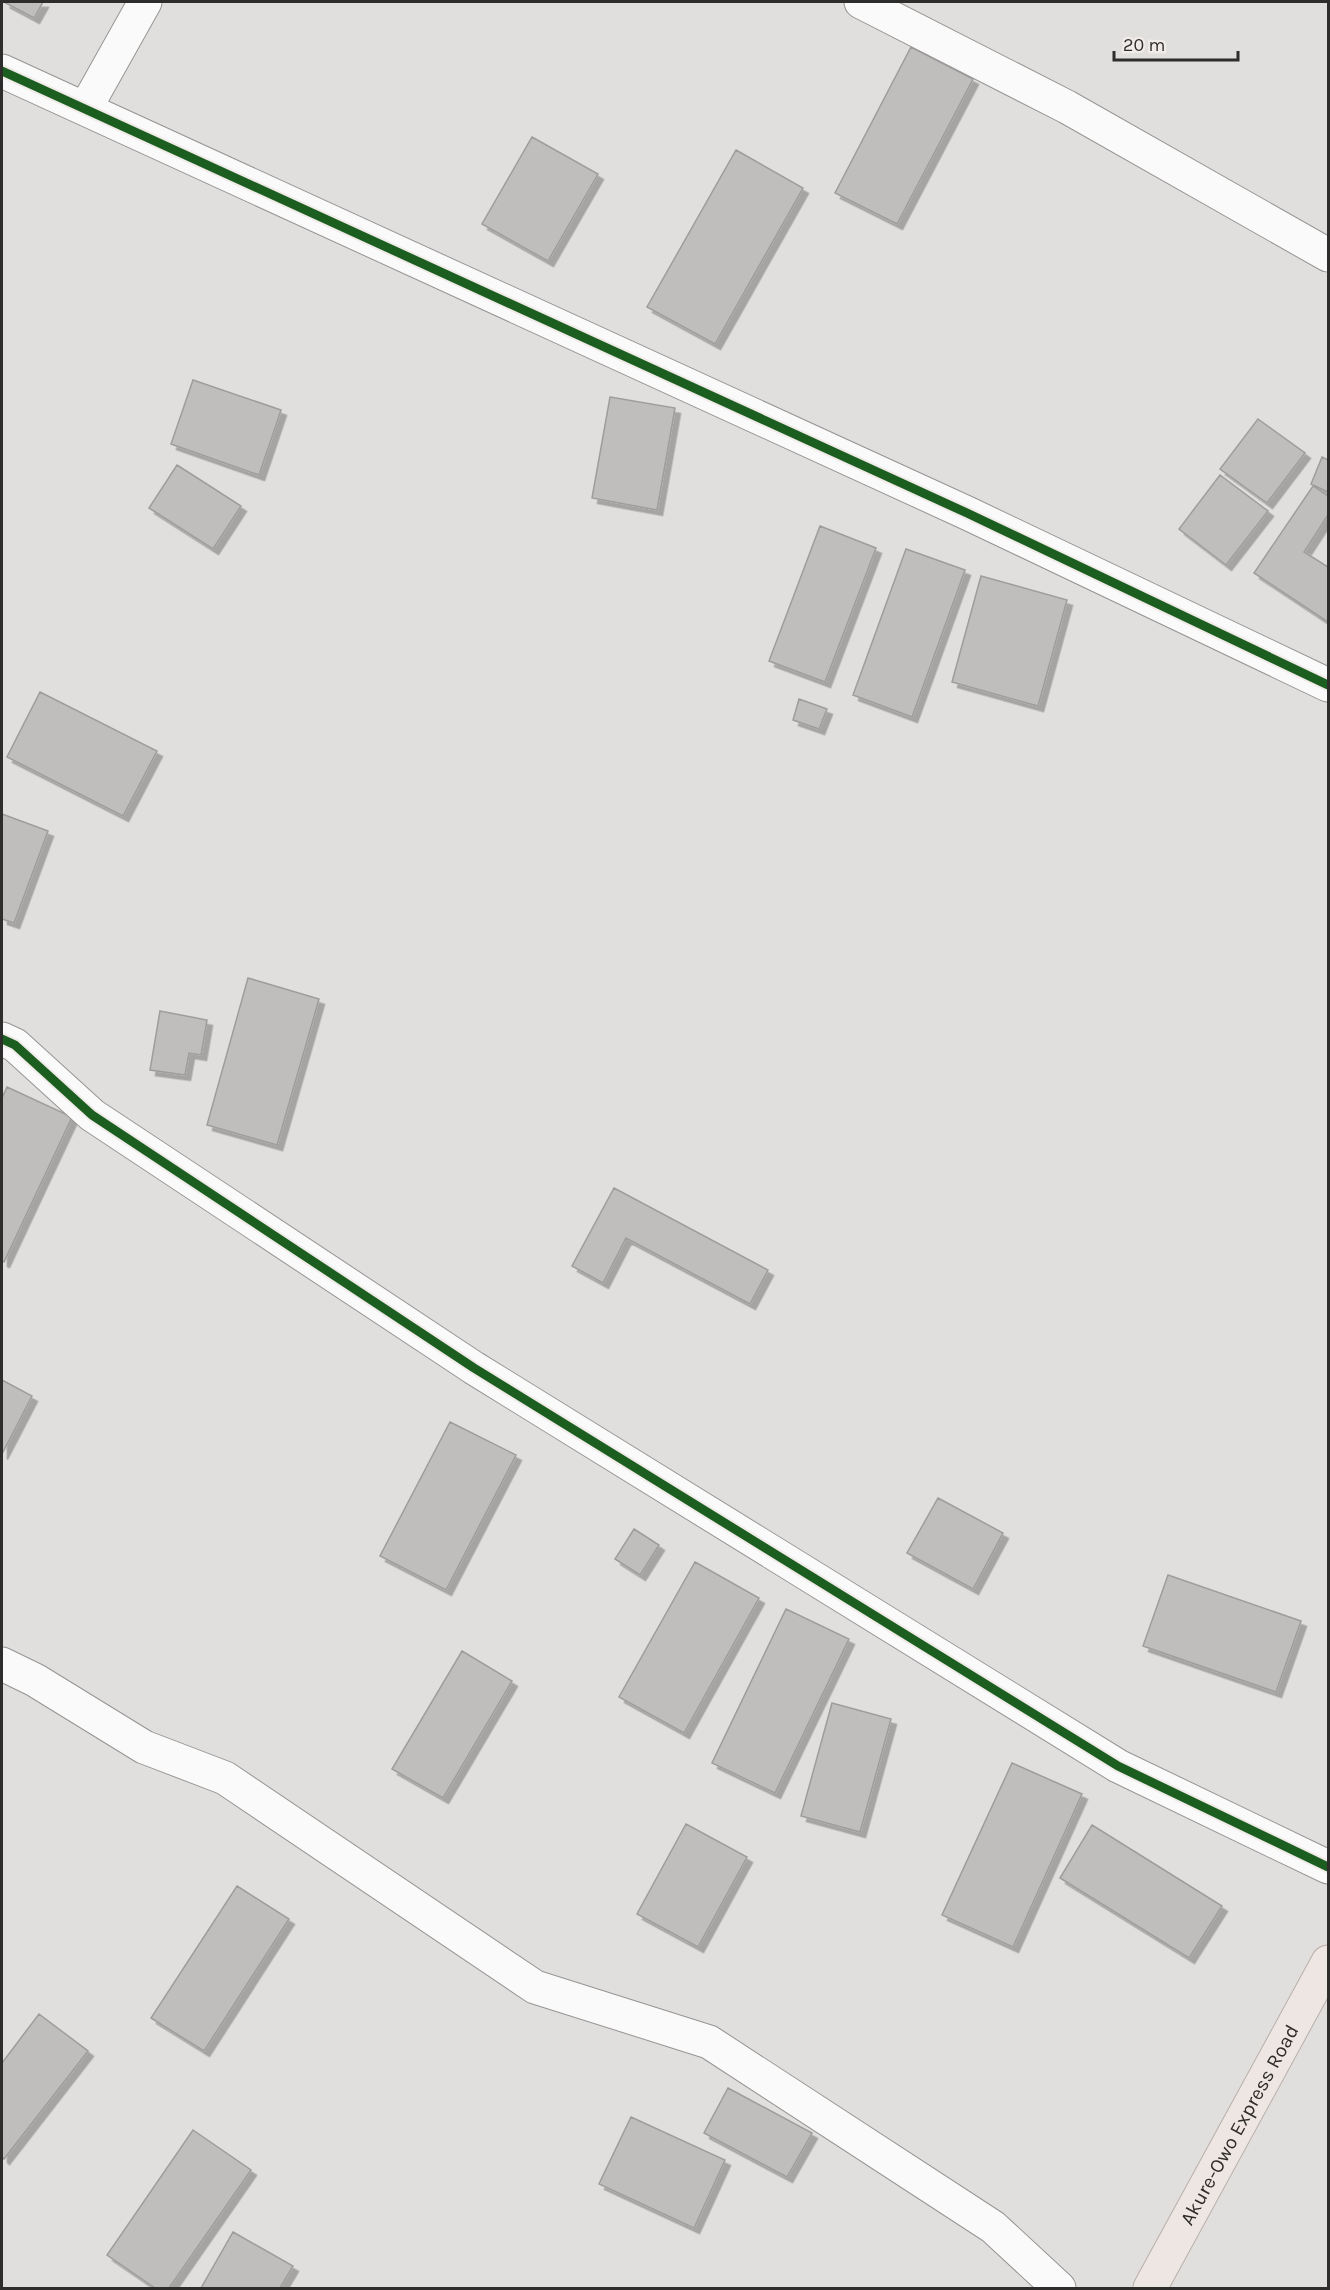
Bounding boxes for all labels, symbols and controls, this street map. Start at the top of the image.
scale bar [1114,24,1238,62]
text: 20 m [1123,34,1165,56]
street label: Akure-Owo Express Road [1175,2020,1303,2229]

